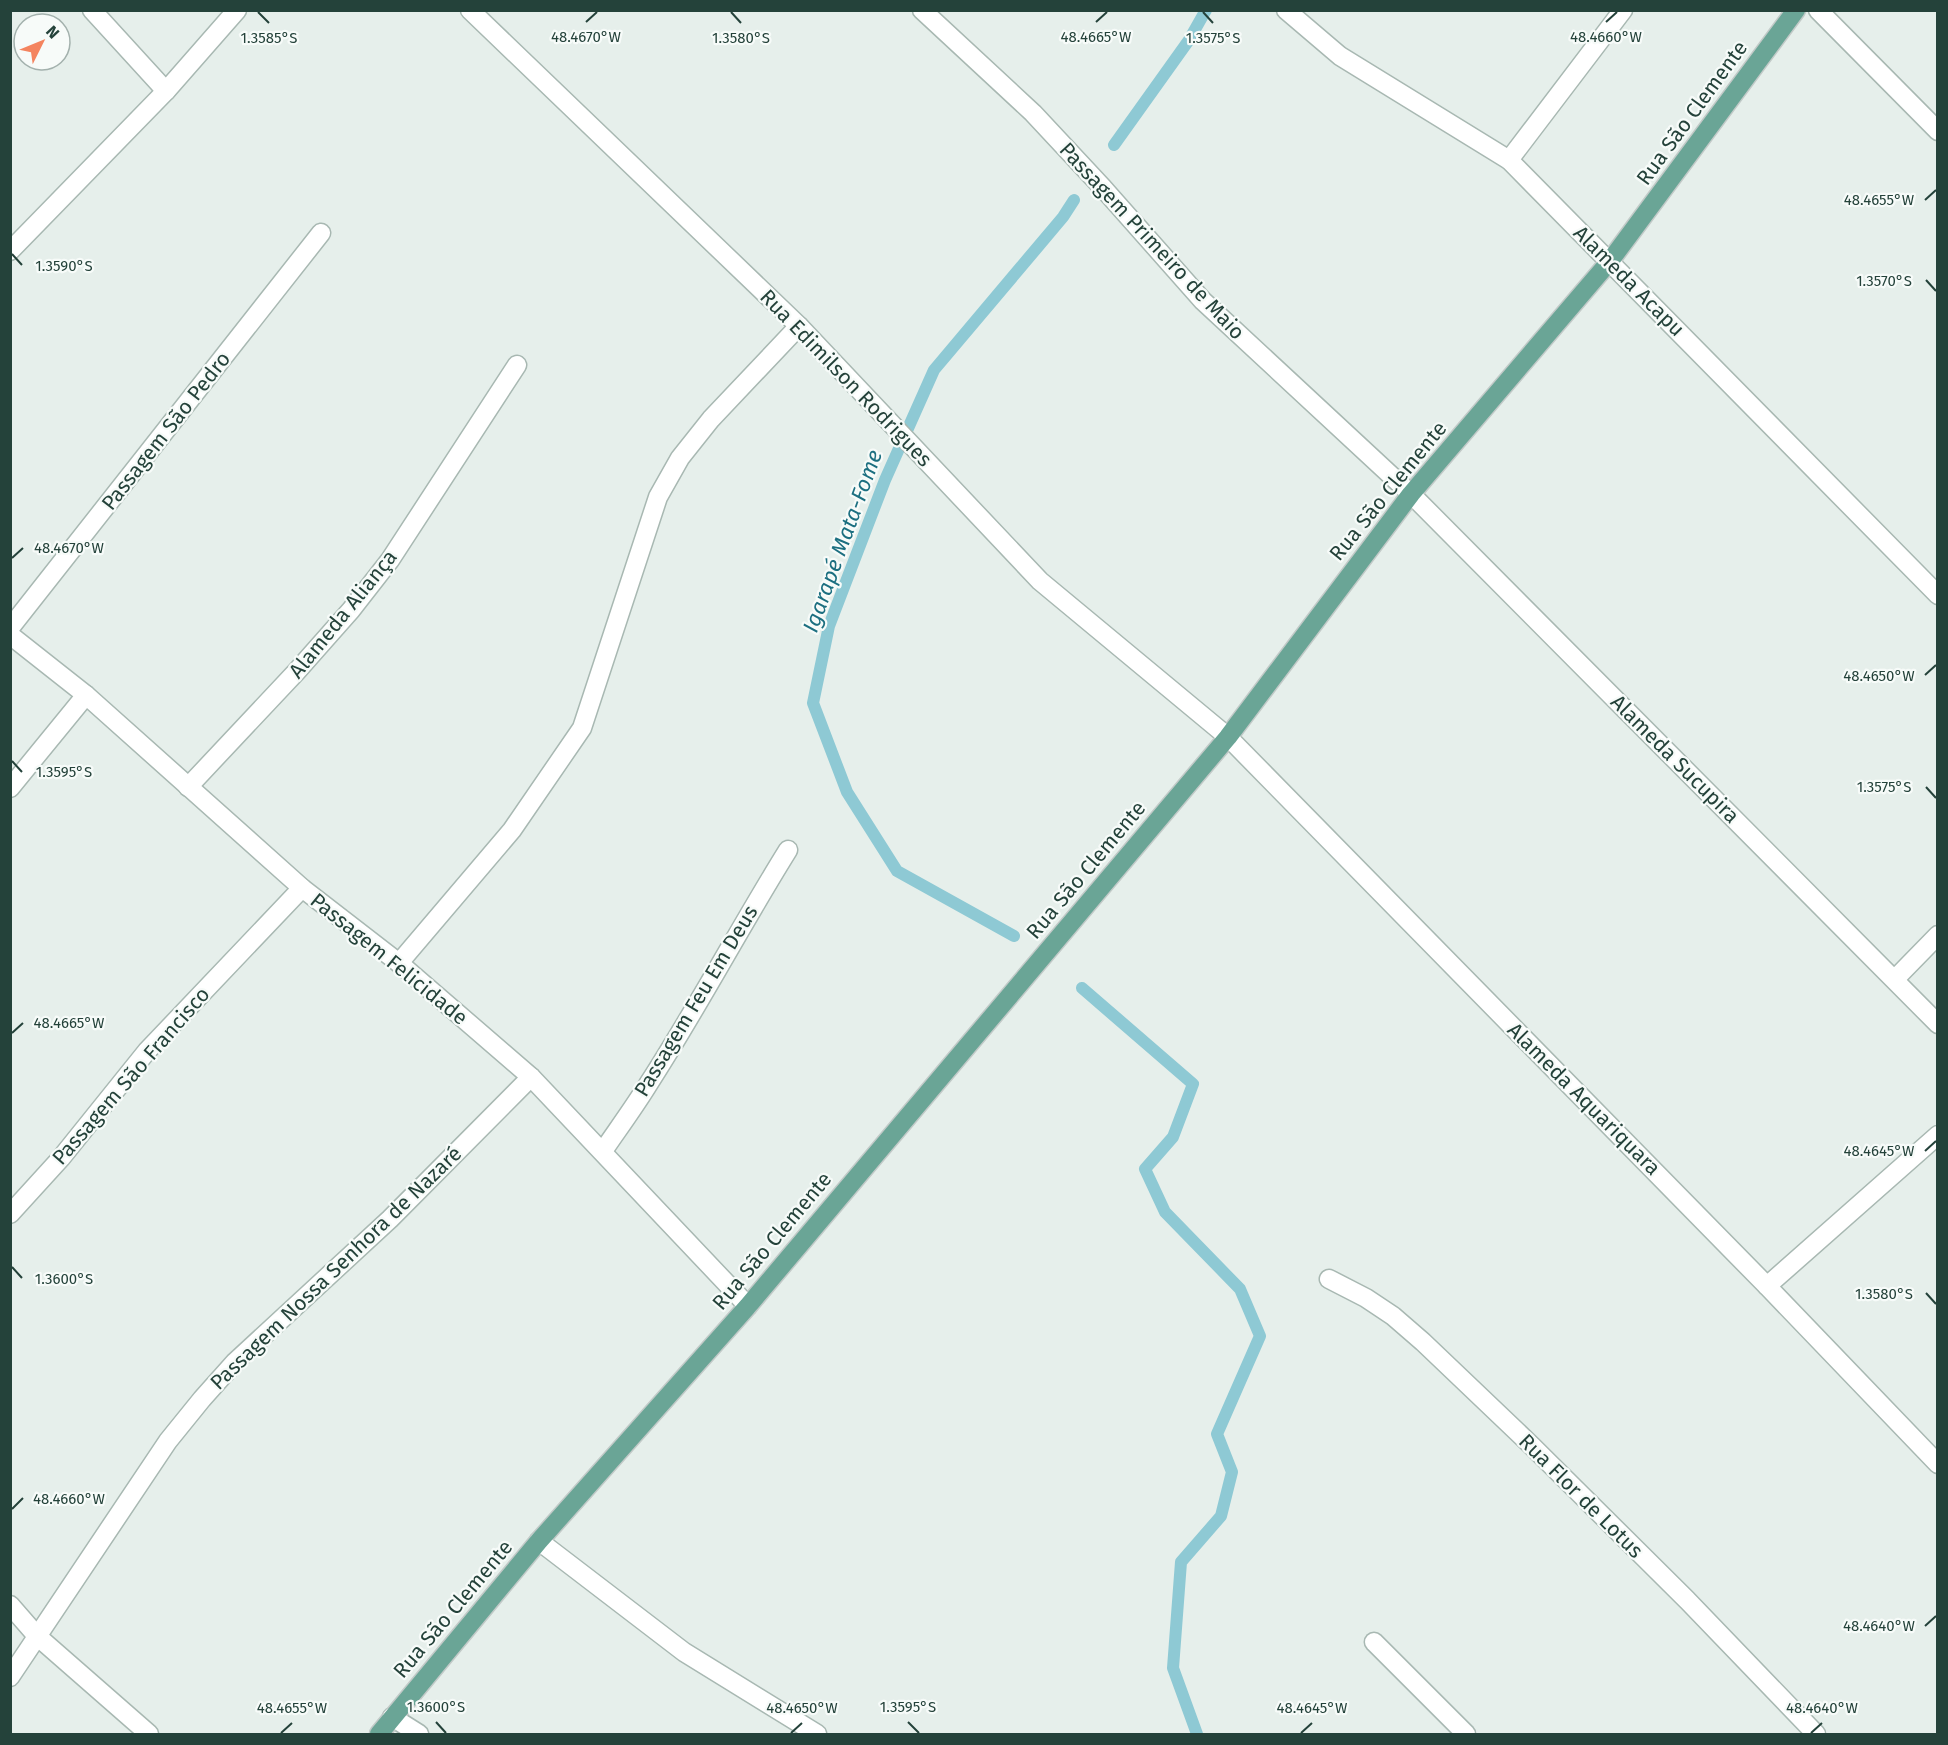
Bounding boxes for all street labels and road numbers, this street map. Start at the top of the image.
street label: Rua São Clemente [1631,36,1753,190]
street label: Passagem Primeiro de Maio [1054,137,1250,345]
street label: Alameda Acapu [1568,220,1690,342]
street label: Rua Edimilson Rodrigues [754,284,938,472]
street label: Passagem São Pedro [96,346,236,516]
street label: Rua São Clemente [1324,416,1452,566]
street label: Alameda Aliança [283,545,403,683]
street label: Alameda Sucupira [1605,689,1745,829]
street label: Rua São Clemente [1021,796,1151,944]
street label: Passagem Felicidade [305,887,473,1031]
street label: Passagem Feu Em Deus [629,900,764,1101]
street label: Passagem São Francisco [47,982,215,1170]
street label: Alameda Aquariquara [1502,1017,1666,1181]
street label: Passagem Nossa Senhora de Nazaré [205,1141,467,1395]
street label: Rua São Clemente [707,1167,837,1315]
street label: Rua Flor de Lotus [1513,1428,1649,1564]
street label: Rua São Clemente [388,1535,518,1683]

